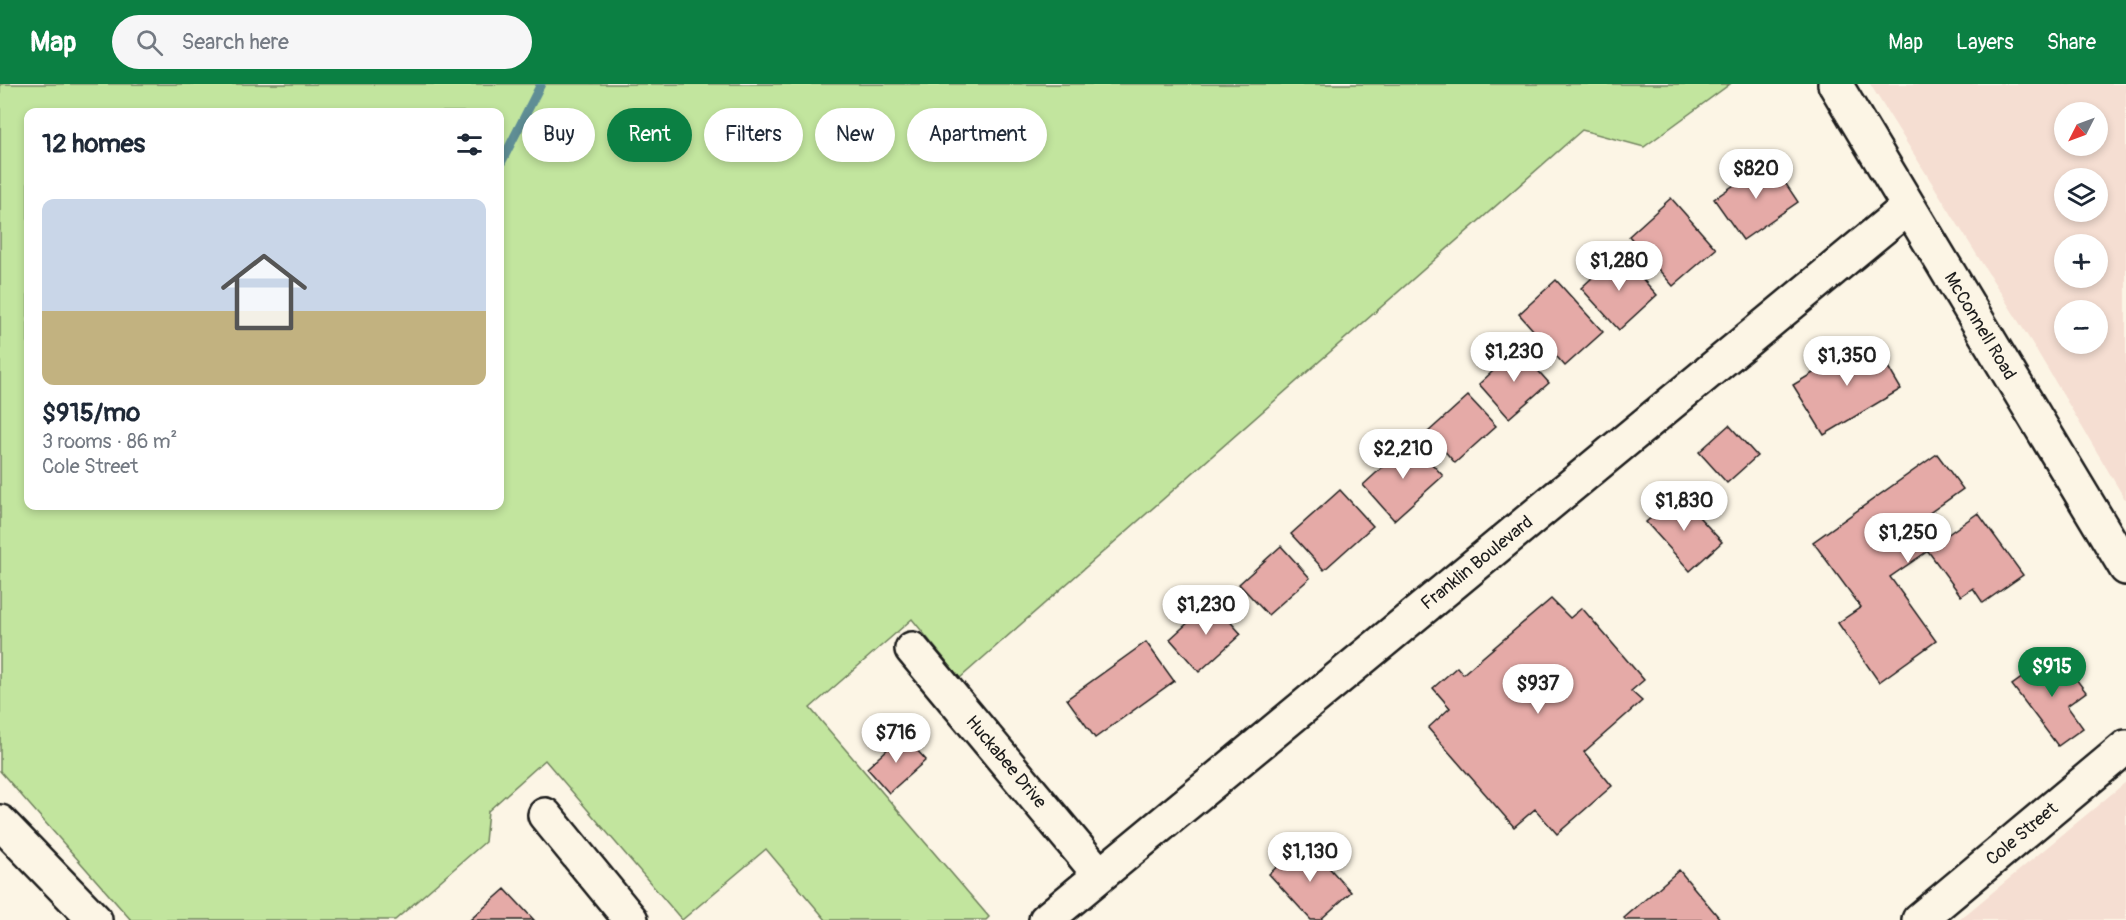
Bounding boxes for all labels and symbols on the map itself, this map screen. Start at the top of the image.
north arrow [2054,102,2108,156]
pin: $820 [1720,149,1792,200]
pin: $1,280 [1570,241,1668,292]
street label: McConnell Road [1939,268,2021,384]
pin: $1,230 [1465,332,1563,383]
pin: $1,350 [1798,336,1896,387]
pin: $2,210 [1354,429,1452,480]
pin: $1,830 [1635,481,1733,532]
street label: Franklin Boulevard [1416,511,1538,615]
pin: $1,250 [1859,513,1957,564]
pin: $1,230 [1157,585,1255,636]
pin: $915 [2016,647,2088,698]
pin: $937 [1502,664,1574,715]
street label: Huckabee Drive [960,711,1052,813]
pin: $716 [860,713,932,764]
street label: Cole Street [1981,797,2063,871]
pin: $1,130 [1261,832,1359,883]

